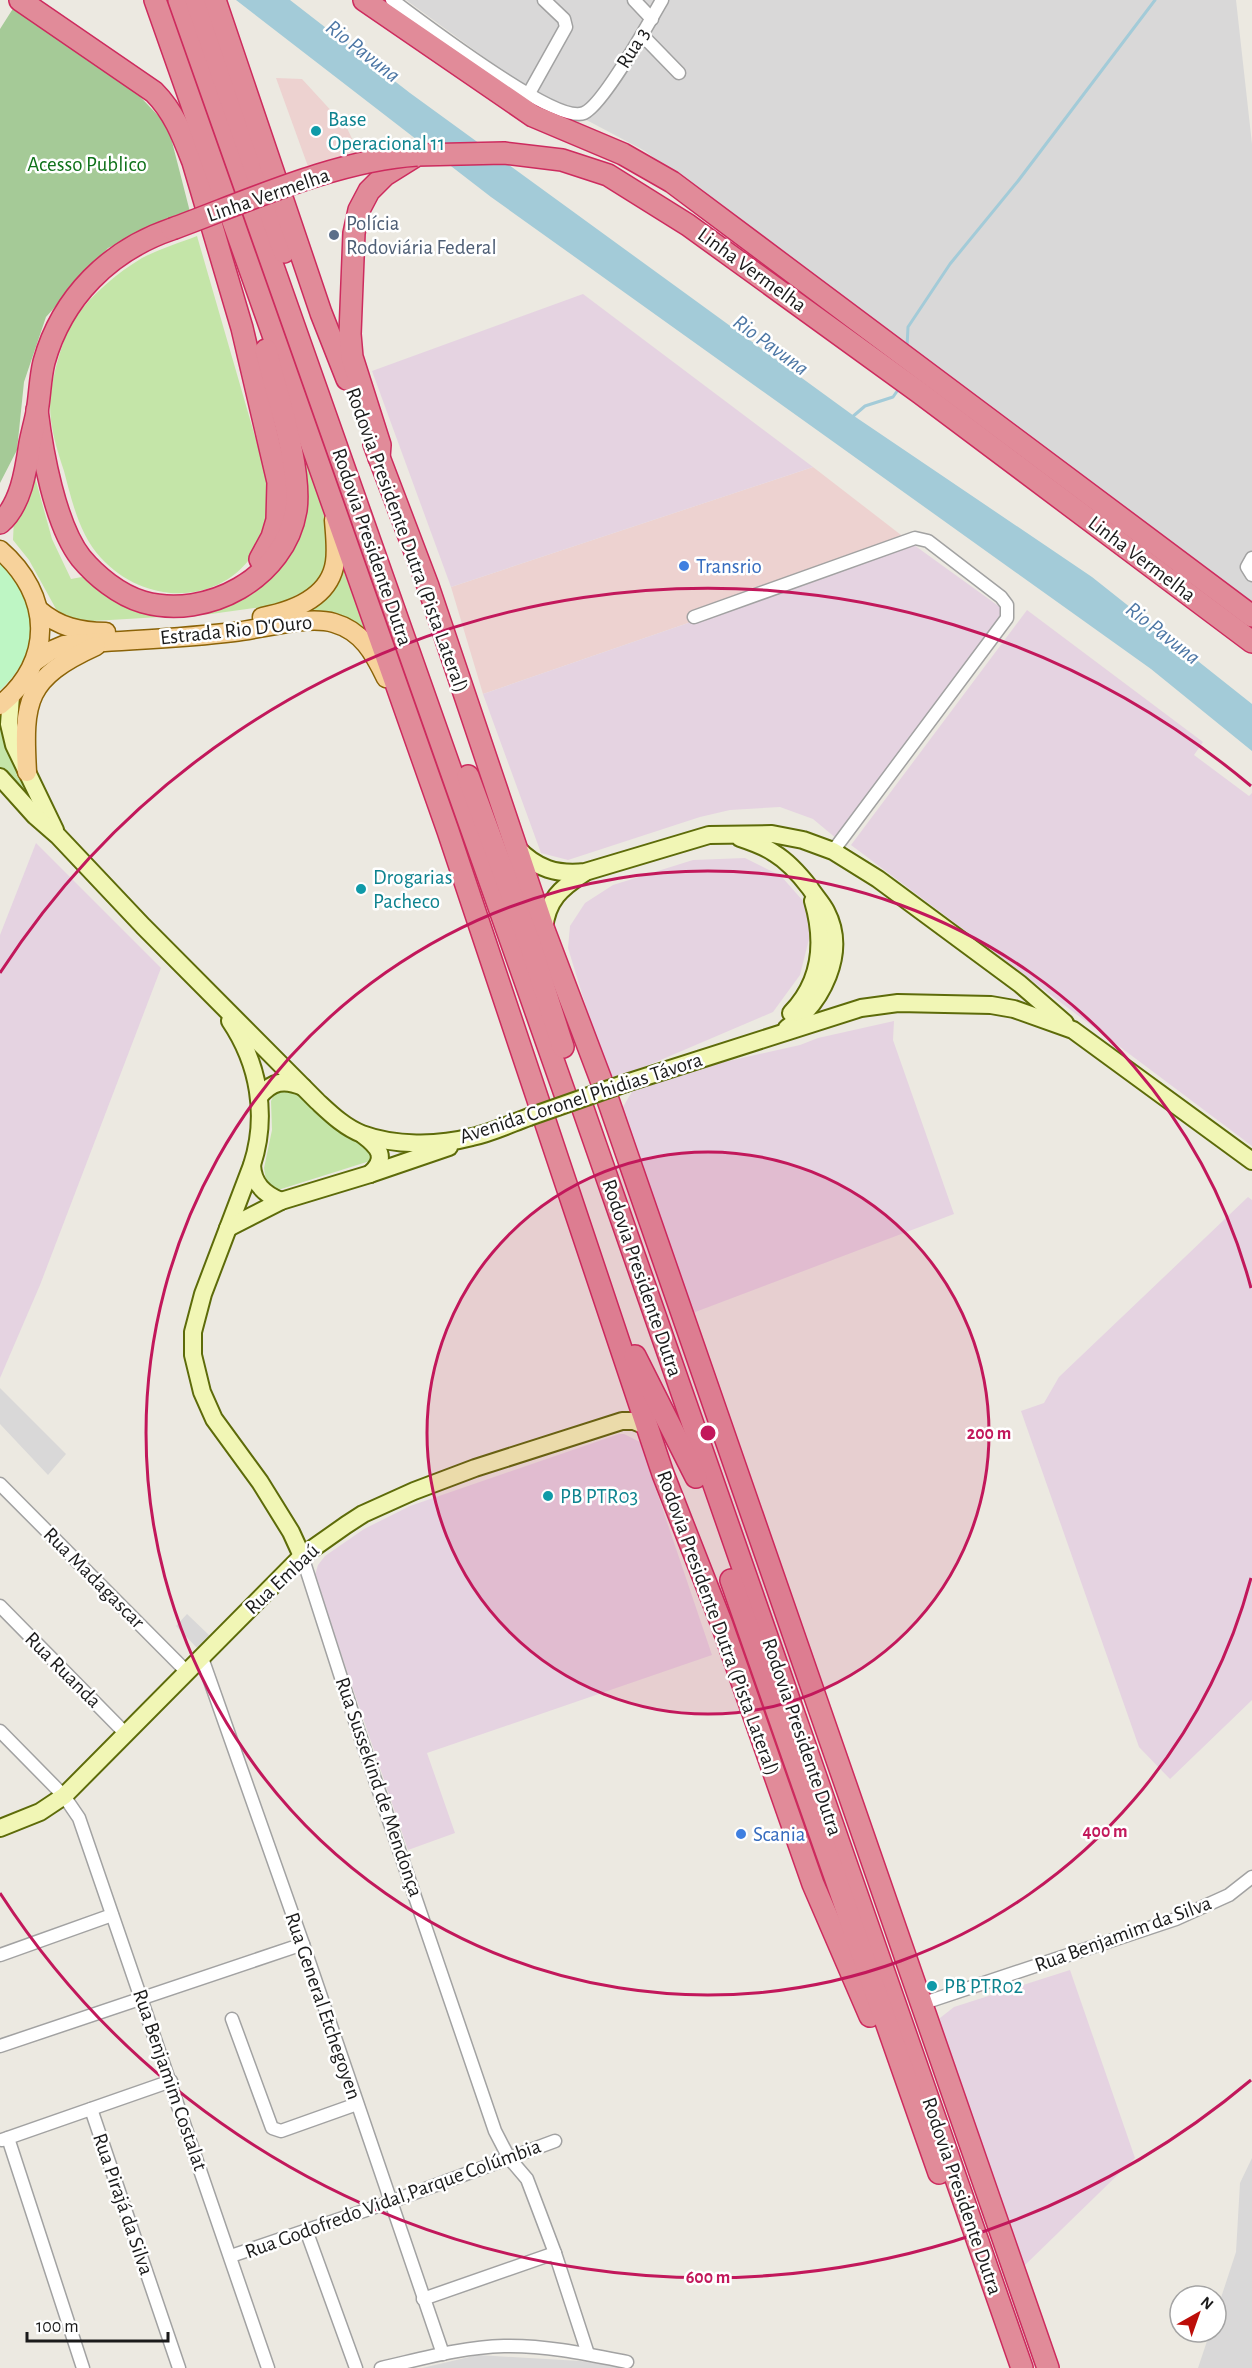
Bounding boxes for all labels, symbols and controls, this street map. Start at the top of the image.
water label: Rio Pavuna [322,15,404,87]
street label: Rua 3 [612,24,654,72]
place label: Base Operacional 11 [328,109,445,154]
marker: Base Operacional 11 [309,124,323,138]
park label: Acesso Publico [27,154,147,175]
street label: Linha Vermelha [204,164,332,226]
place label: Polícia Rodoviária Federal [346,213,497,258]
street label: Linha Vermelha [694,224,810,316]
marker: Polícia Rodoviária Federal [327,228,341,242]
water label: Rio Pavuna [729,310,813,380]
street label: Rodovia Presidente Dutra (Pista Lateral) [340,384,474,696]
street label: Rodovia Presidente Dutra [326,445,418,649]
street label: Linha Vermelha [1084,512,1200,606]
place label: Transrio [696,556,762,577]
marker: Transrio [677,559,691,573]
water label: Rio Pavuna [1122,597,1204,669]
street label: Estrada Rio D'Ouro [159,612,313,648]
place label: Drogarias Pacheco [373,867,452,912]
marker: Drogarias Pacheco [354,882,368,896]
street label: Avenida Coronel Phidias Távora [457,1049,705,1147]
street label: Rodovia Presidente Dutra [598,1177,686,1380]
centre of rings [698,1423,718,1443]
text: 200 m [967,1425,1011,1443]
street label: Rodovia Presidente Dutra (Pista Lateral) [653,1468,783,1778]
place label: PB PTR03 [560,1486,638,1507]
marker: PB PTR03 [541,1489,555,1503]
street label: Rua Madagascar [39,1523,149,1633]
street label: Rua Embaú [241,1539,323,1618]
street label: Rua Ruanda [21,1628,105,1712]
street label: Rodovia Presidente Dutra [758,1636,846,1839]
street label: Rua Sussekind de Mendonça [331,1674,427,1900]
text: 400 m [1082,1823,1128,1841]
place label: Scania [753,1824,806,1845]
marker: Scania [734,1827,748,1841]
street label: Rua Benjamim da Silva [1032,1892,1214,1976]
street label: Rua General Etchegoyen [281,1910,365,2102]
place label: PB PTR02 [944,1976,1023,1997]
marker: PB PTR02 [925,1979,939,1993]
street label: Rua Benjamim Costalat [129,1987,211,2174]
street label: Rodovia Presidente Dutra [918,2095,1006,2298]
street label: Rua Pirajá da Silva [89,2130,157,2278]
street label: Rua Godofredo Vidal,Parque Colúmbia [242,2135,544,2262]
text: 600 m [686,2269,730,2287]
north arrow [1168,2284,1228,2344]
text: N [1198,2294,1216,2313]
scale bar [27,2305,168,2343]
text: 100 m [36,2318,79,2336]

